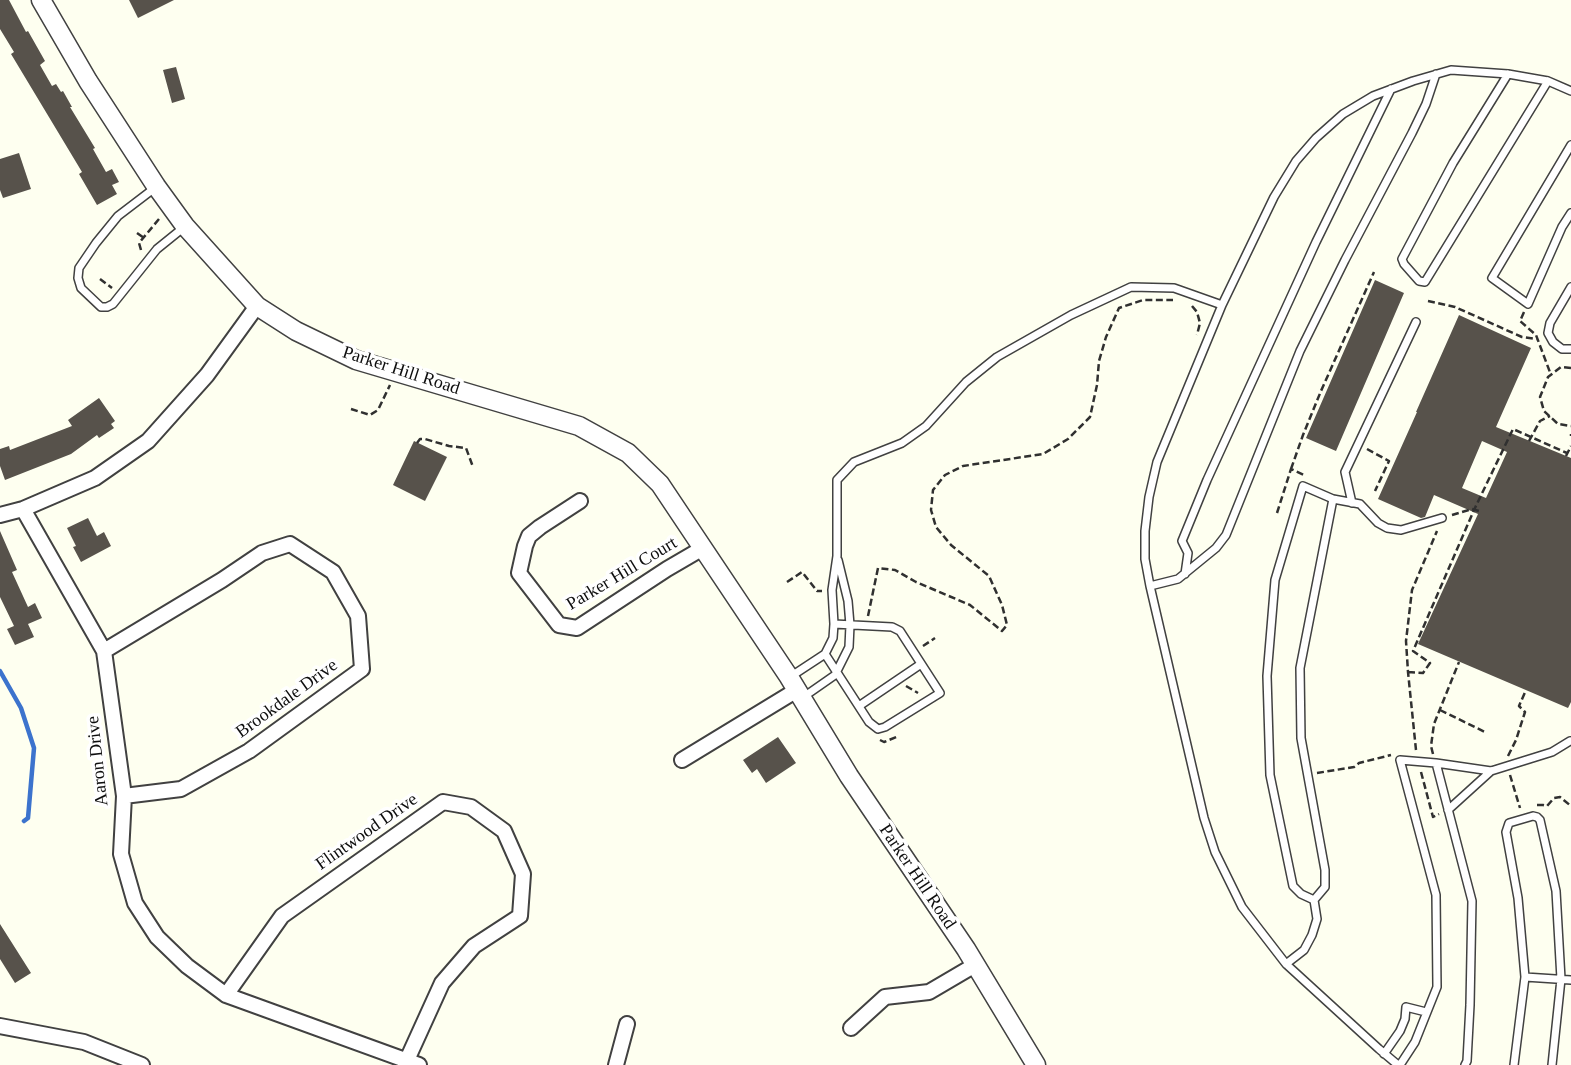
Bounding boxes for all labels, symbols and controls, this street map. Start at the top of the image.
street label: Parker Hill Road [340,342,462,400]
street label: Parker Hill Court [563,533,681,615]
street label: Brookdale Drive [232,655,342,743]
street label: Aaron Drive [83,715,113,807]
street label: Flintwood Drive [312,789,422,875]
street label: Parker Hill Road [874,820,960,934]

